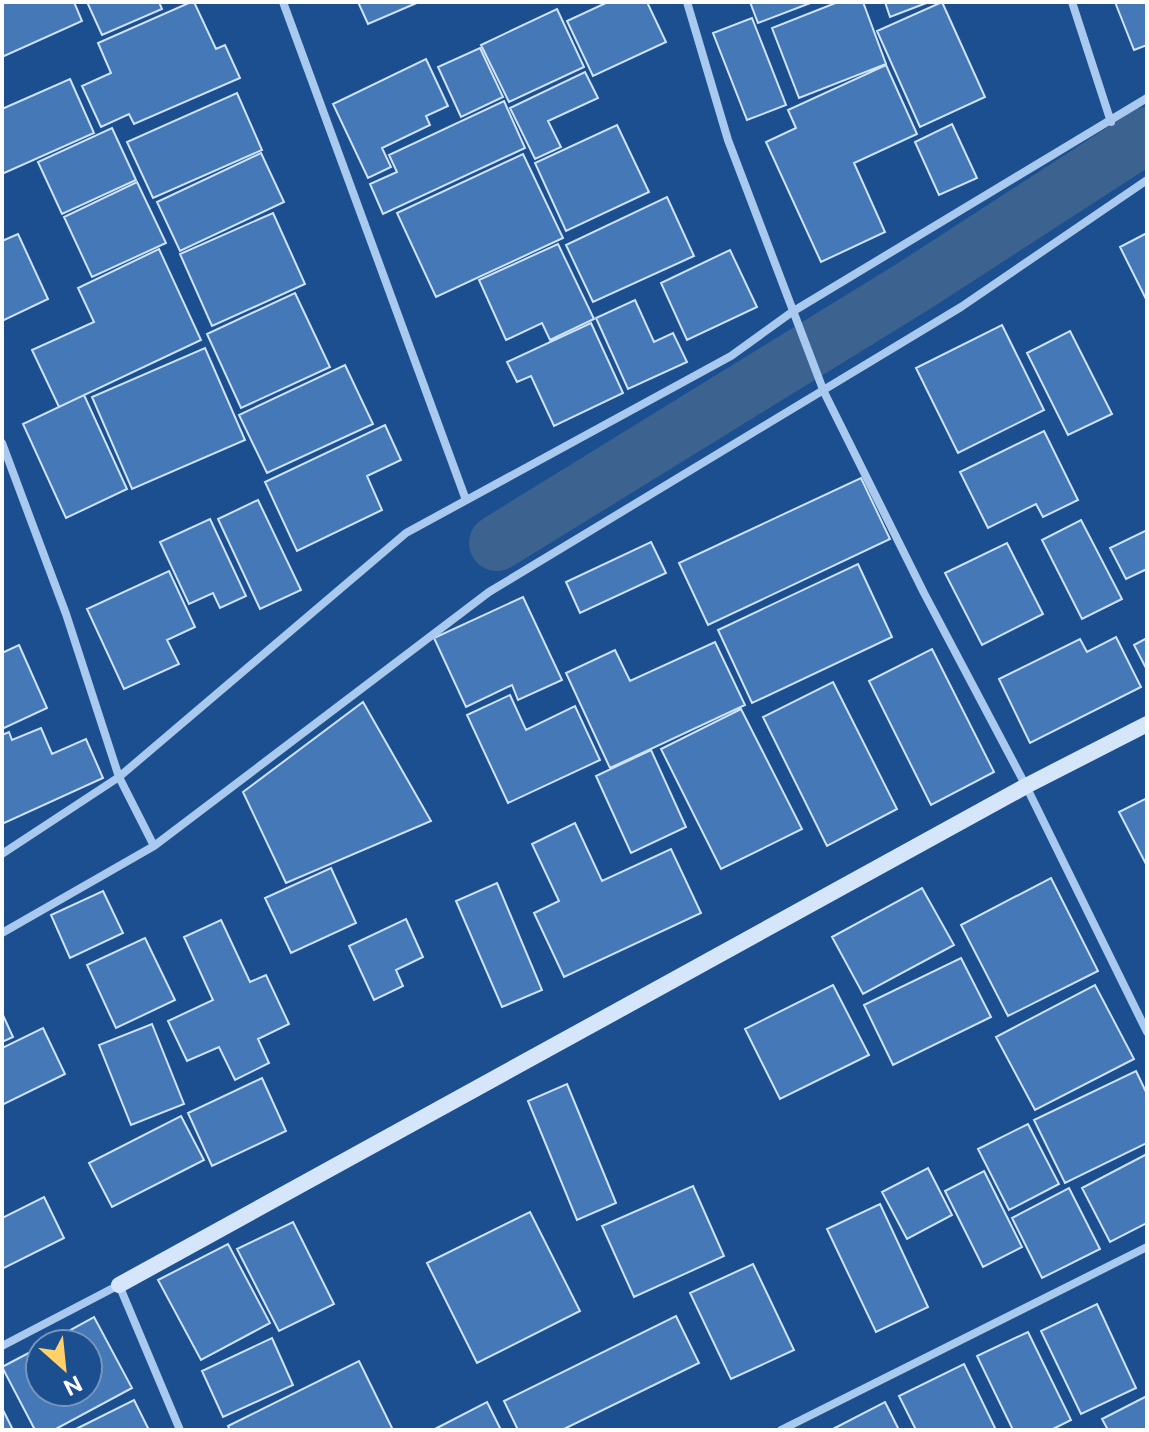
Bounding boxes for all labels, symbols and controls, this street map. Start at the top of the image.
north arrow [24,1328,104,1408]
text: N [60,1370,87,1401]

